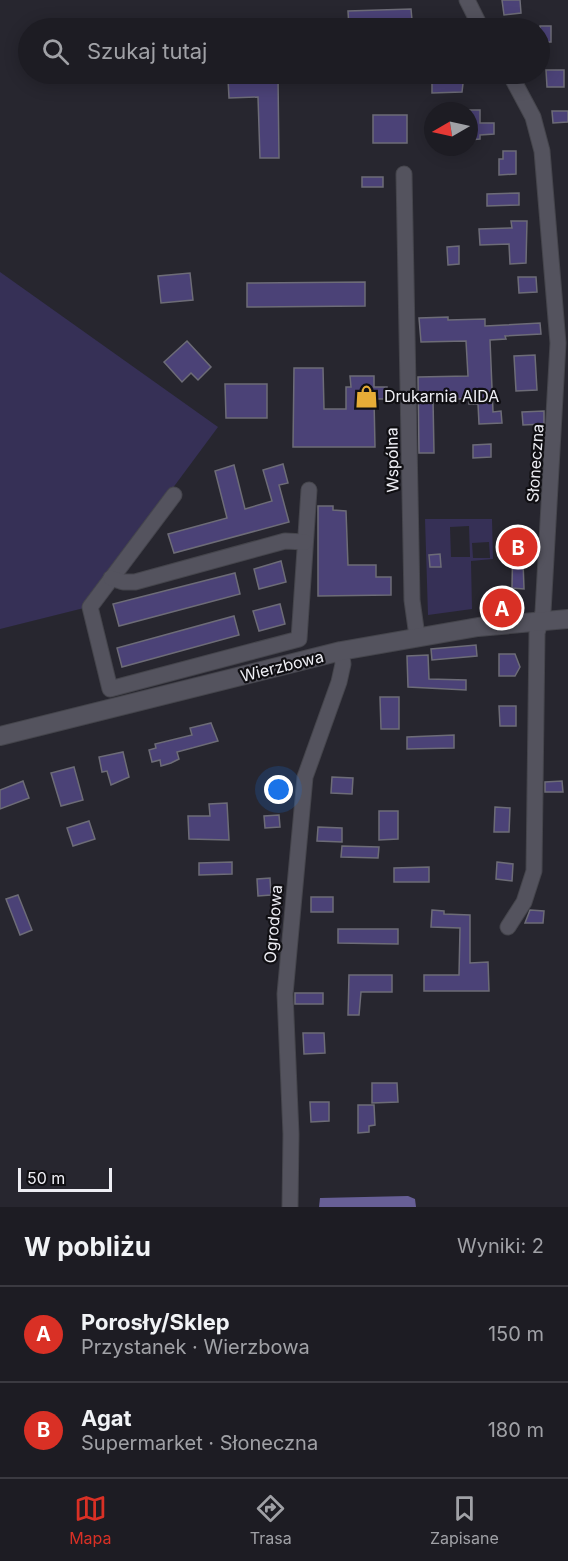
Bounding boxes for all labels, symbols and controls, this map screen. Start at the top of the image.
search box [18,18,550,84]
icon: search [39,35,72,68]
text: Szukaj tutaj [87,38,207,64]
north arrow [424,102,478,156]
shop icon: Drukarnia AIDA [353,383,379,409]
place label: Drukarnia AIDA [384,386,499,406]
street label: Słoneczna [522,423,548,503]
street label: Wspólna [381,427,403,493]
pin: B [498,524,538,570]
pin: A [482,586,522,630]
street label: Wierzbowa [238,646,326,686]
your location [264,775,293,804]
street label: Ogrodowa [260,884,286,964]
scale bar [18,1165,112,1192]
text: 50 m [27,1168,65,1188]
text: W pobliżu [24,1231,151,1262]
text: Wyniki: 2 [457,1234,544,1258]
text: Porosły/Sklep [81,1309,230,1335]
text: A [36,1322,51,1346]
text: 150 m [488,1322,544,1346]
text: Przystanek · Wierzbowa [81,1335,310,1359]
text: Agat [81,1405,132,1431]
text: B [37,1418,50,1442]
text: 180 m [488,1418,544,1442]
text: Supermarket · Słoneczna [81,1431,318,1455]
tab: Mapa [69,1492,112,1548]
tab: Trasa [250,1492,292,1548]
tab: Zapisane [430,1492,499,1548]

